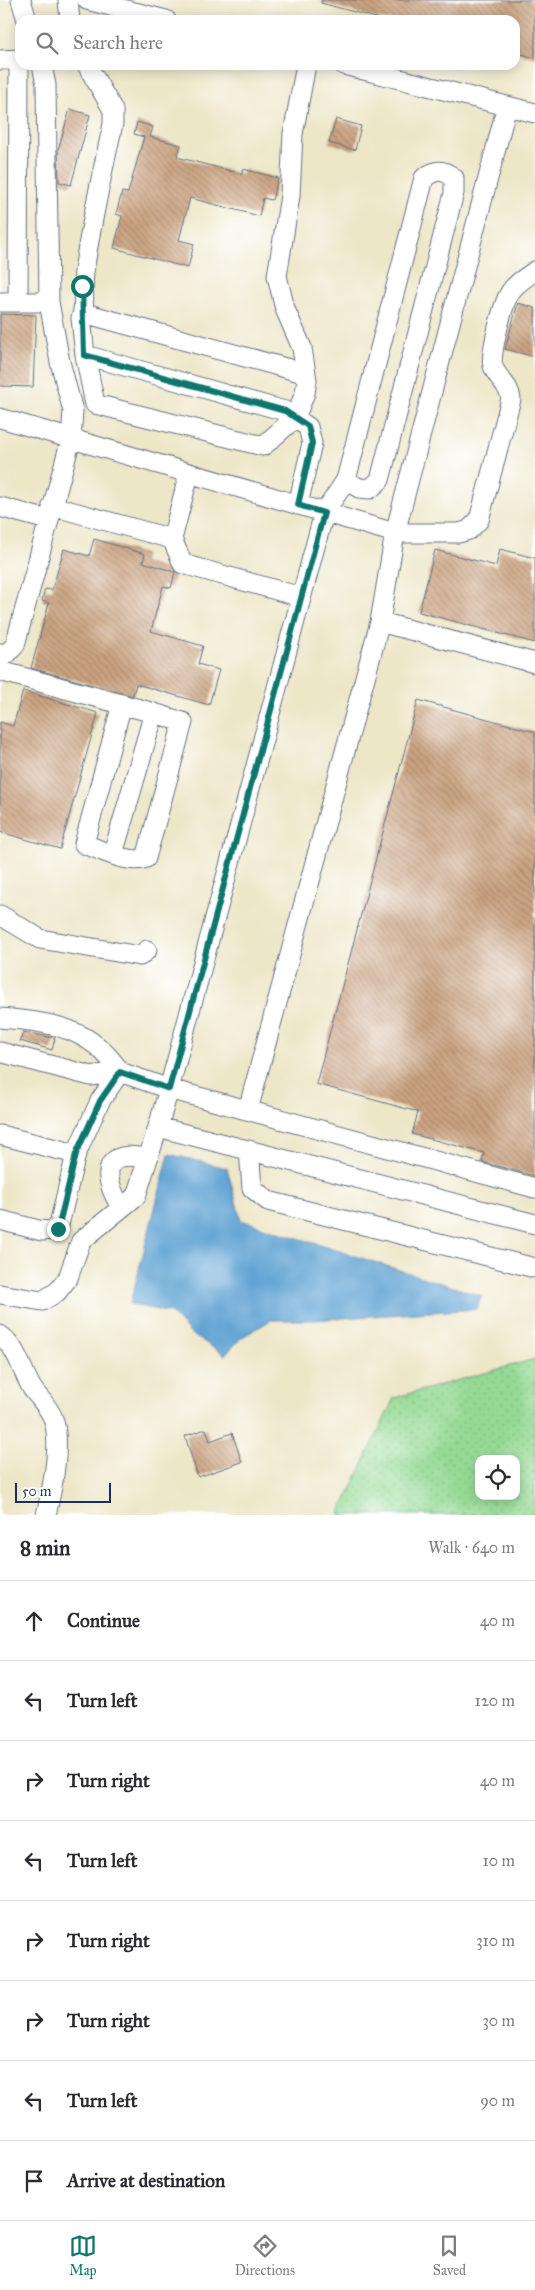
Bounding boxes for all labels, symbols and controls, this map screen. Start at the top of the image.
search box [15,15,520,70]
icon: search [33,29,61,57]
text: Search here [73,31,163,54]
route start [71,275,94,298]
route end [47,1218,70,1241]
map controls [475,1455,520,1500]
button: locate [475,1455,520,1500]
scale bar [15,1480,111,1503]
text: 50 m [22,1483,51,1500]
text: 8 min [20,1535,70,1561]
text: Walk · 640 m [428,1538,515,1557]
icon: ahead [20,1607,48,1635]
text: Continue [67,1609,140,1632]
text: 40 m [480,1611,515,1630]
icon: left [20,1687,48,1715]
text: Turn left [67,1689,137,1712]
text: 120 m [475,1691,515,1710]
icon: right [20,1767,48,1795]
text: Turn right [67,1769,150,1792]
text: 40 m [480,1771,515,1790]
icon: left [20,1847,48,1875]
text: Turn left [67,1849,137,1872]
text: 10 m [483,1851,515,1870]
icon: right [20,1927,48,1955]
text: Turn right [67,1929,150,1952]
text: 310 m [476,1931,515,1950]
icon: right [20,2007,48,2035]
text: Turn right [67,2009,150,2032]
text: 30 m [482,2011,515,2030]
icon: left [20,2087,48,2115]
text: Turn left [67,2089,137,2112]
text: 90 m [480,2091,515,2110]
icon: arrive [20,2167,48,2195]
text: Arrive at destination [67,2169,225,2192]
tab: Map [69,2232,97,2279]
tab: Directions [235,2232,295,2279]
tab: Saved [433,2232,466,2279]

